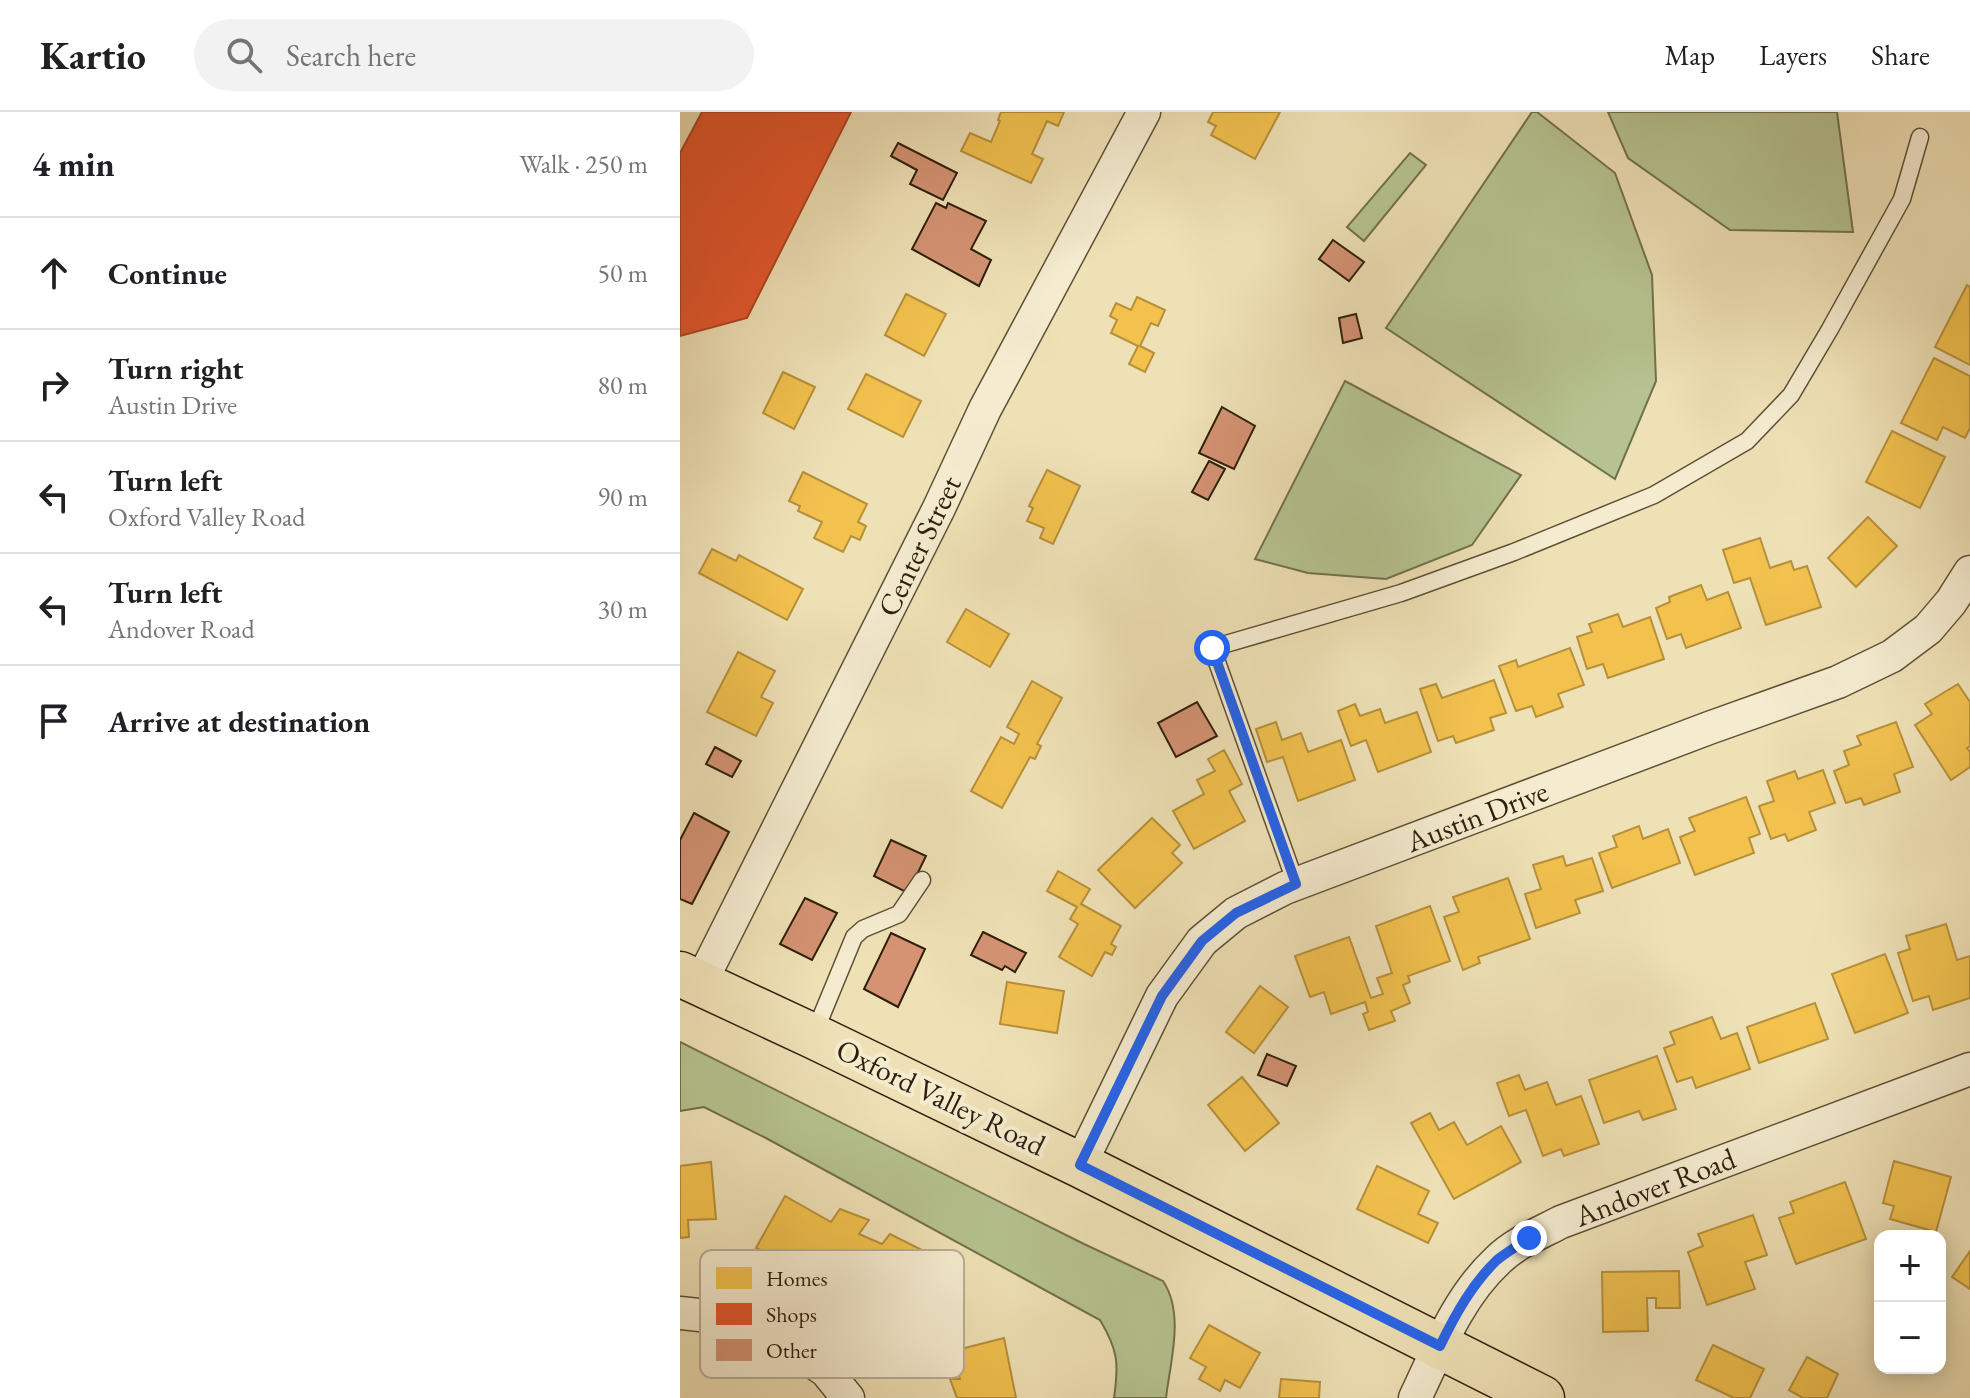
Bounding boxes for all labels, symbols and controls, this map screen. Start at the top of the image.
search box [194,19,754,91]
text: Kartio [40,31,146,80]
icon: search [222,33,266,77]
text: Search here [286,36,416,75]
text: Map [1665,37,1715,73]
text: Layers [1759,37,1827,73]
text: Share [1871,37,1930,73]
text: 4 min [32,142,115,186]
text: Walk · 250 m [520,147,648,181]
icon: ahead [32,251,76,295]
text: Continue [108,254,227,293]
text: 50 m [598,256,648,290]
text: Turn right [108,349,244,388]
icon: right [32,363,76,407]
text: 80 m [598,368,648,402]
text: Austin Drive [108,388,237,422]
text: Turn left [108,461,222,500]
street label: Center Street [868,469,970,623]
icon: left [32,475,76,519]
text: 90 m [598,480,648,514]
text: Oxford Valley Road [108,500,305,534]
text: Turn left [108,573,222,612]
icon: left [32,587,76,631]
text: 30 m [598,592,648,626]
text: Andover Road [108,612,255,646]
route start [1194,630,1230,666]
icon: arrive [32,699,76,743]
text: Arrive at destination [108,702,370,741]
street label: Austin Drive [1400,771,1554,861]
street label: Oxford Valley Road [830,1030,1053,1165]
street label: Andover Road [1568,1138,1742,1236]
route end [1511,1220,1547,1256]
map controls [1874,1230,1946,1374]
button: + [1874,1230,1946,1302]
legend [700,1250,964,1378]
text: Homes [766,1264,828,1293]
text: Shops [766,1300,817,1329]
button: − [1874,1302,1946,1374]
text: Other [766,1336,818,1365]

